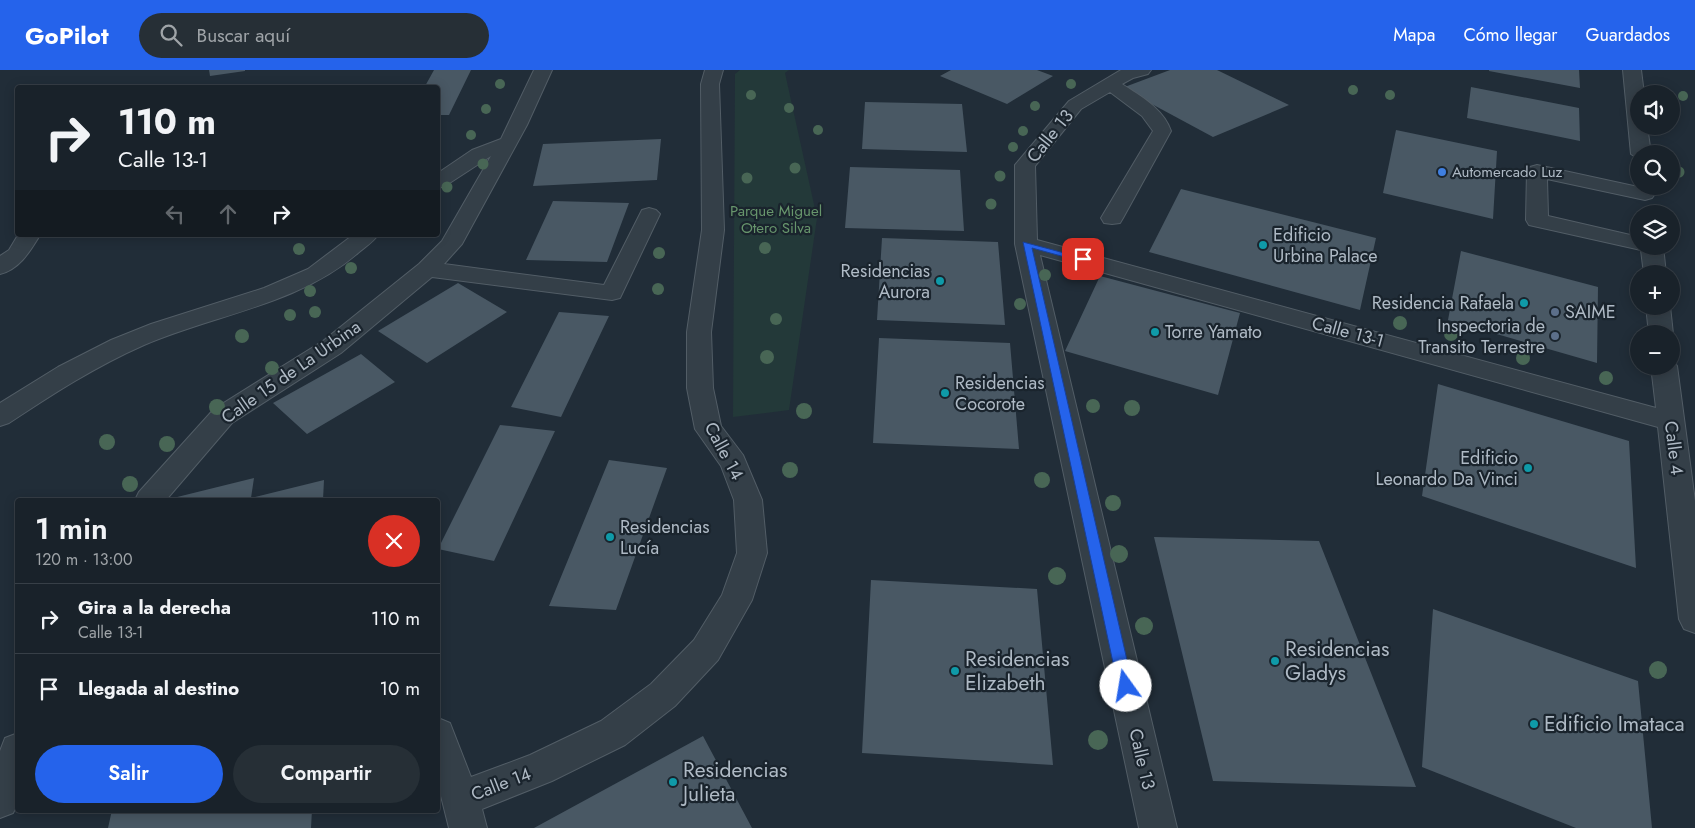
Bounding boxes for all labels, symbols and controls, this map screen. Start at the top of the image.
search box [139,13,489,58]
text: GoPilot [25,18,109,53]
icon: search [157,21,185,49]
text: Buscar aquí [197,22,290,49]
text: Mapa [1393,22,1435,48]
text: Cómo llegar [1463,22,1558,48]
text: Guardados [1586,22,1670,48]
map controls [1630,85,1680,375]
button: sound [1630,85,1680,135]
text: 110 m [118,97,216,147]
street label: Calle 13 [1020,104,1080,168]
icon: right [35,105,100,170]
text: Calle 13-1 [118,143,208,175]
button: search [1630,145,1680,195]
place label: Automercado Luz [1452,161,1563,183]
marker: Automercado Luz [1436,166,1448,178]
icon: left [161,200,189,228]
icon: ahead [214,200,242,228]
icon: right [267,200,295,228]
park label: Parque Miguel Otero Silva [730,200,822,239]
button: layers [1630,205,1680,255]
place label: Edificio Urbina Palace [1273,222,1378,269]
pin [1062,238,1104,280]
marker: Edificio Urbina Palace [1257,239,1269,251]
icon: arrive [1069,245,1097,273]
place label: Residencias Aurora [841,258,930,305]
button: + [1630,265,1680,315]
marker: Residencias Aurora [934,275,946,287]
place label: Residencia Rafaela [1372,290,1514,316]
marker: Residencia Rafaela [1518,297,1530,309]
place label: SAIME [1565,299,1616,325]
marker: SAIME [1549,306,1561,318]
street label: Calle 13-1 [1309,310,1387,354]
place label: Inspectoria de Transito Terrestre [1418,313,1545,360]
street label: Calle 15 de La Urbina [216,314,366,430]
place label: Torre Yamato [1165,319,1262,345]
button: − [1630,325,1680,375]
marker: Torre Yamato [1149,326,1161,338]
marker: Inspectoria de Transito Terrestre [1549,330,1561,342]
place label: Residencias Cocorote [955,370,1044,417]
marker: Residencias Cocorote [939,387,951,399]
street label: Calle 14 [698,417,750,485]
street label: Calle 4 [1658,419,1690,477]
place label: Edificio Leonardo Da Vinci [1375,445,1518,492]
marker: Edificio Leonardo Da Vinci [1522,462,1534,474]
text: 1 min [35,507,108,550]
place label: Residencias Lucía [620,514,709,561]
button: close [368,515,420,567]
marker: Residencias Lucía [604,531,616,543]
text: 120 m · 13:00 [35,548,133,571]
text: Gira a la derecha [78,594,231,621]
icon: right [35,605,63,633]
text: 110 m [371,605,420,632]
text: Calle 13-1 [78,621,144,644]
place label: Residencias Gladys [1285,634,1389,688]
place label: Residencias Elizabeth [965,644,1069,698]
marker: Residencias Gladys [1269,655,1281,667]
position arrow [1099,659,1151,711]
marker: Residencias Elizabeth [949,665,961,677]
icon: arrive [35,675,63,703]
text: Llegada al destino [78,675,239,702]
text: 10 m [380,675,420,702]
place label: Edificio Imataca [1544,709,1685,739]
marker: Edificio Imataca [1528,718,1540,730]
street label: Calle 13 [1122,726,1162,792]
button: Salir [35,745,223,803]
button: Compartir [233,745,420,803]
place label: Residencias Julieta [680,755,787,809]
street label: Calle 14 [467,761,535,807]
marker: Residencias Julieta [667,776,679,788]

